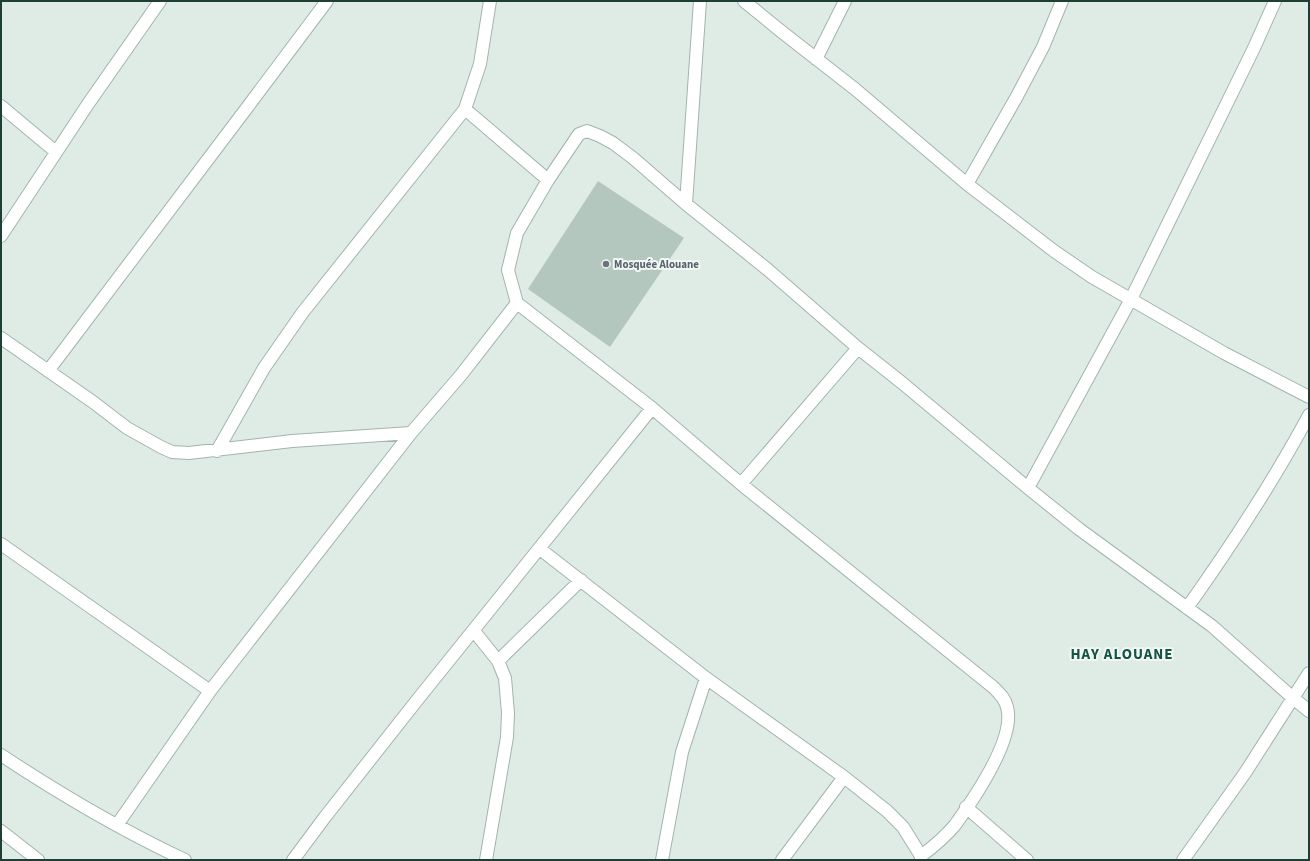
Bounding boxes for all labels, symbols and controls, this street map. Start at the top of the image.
place label: Mosquée Alouane [614,257,699,272]
marker: Mosquée Alouane [601,259,611,269]
district label: HAY ALOUANE [1071,644,1173,665]

